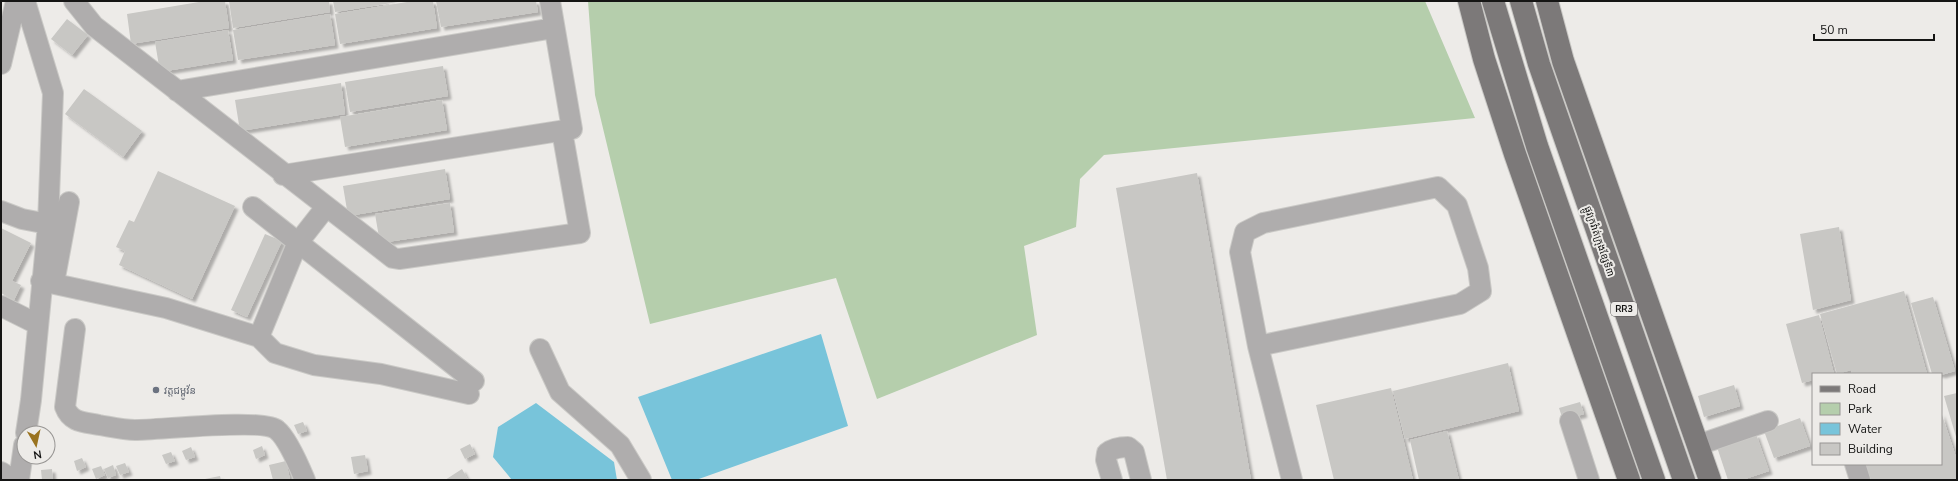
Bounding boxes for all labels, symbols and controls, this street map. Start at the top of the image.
scale bar [1814,16,1934,42]
text: 50 m [1820,22,1848,38]
street label: ផ្លូវក្រវ៉ាត់ក្រុងខ្សែទី៣ [1579,204,1618,279]
road number: RR3 [1611,302,1637,316]
legend [1812,373,1942,465]
text: Road [1848,381,1876,397]
place label: វត្តជម្ពូវ័ន [164,384,196,400]
marker: វត្តជម្ពូវ័ន [151,385,161,395]
text: Park [1848,401,1873,417]
text: Water [1848,421,1882,437]
north arrow [16,425,56,465]
text: Building [1848,441,1893,457]
text: N [32,446,43,462]

